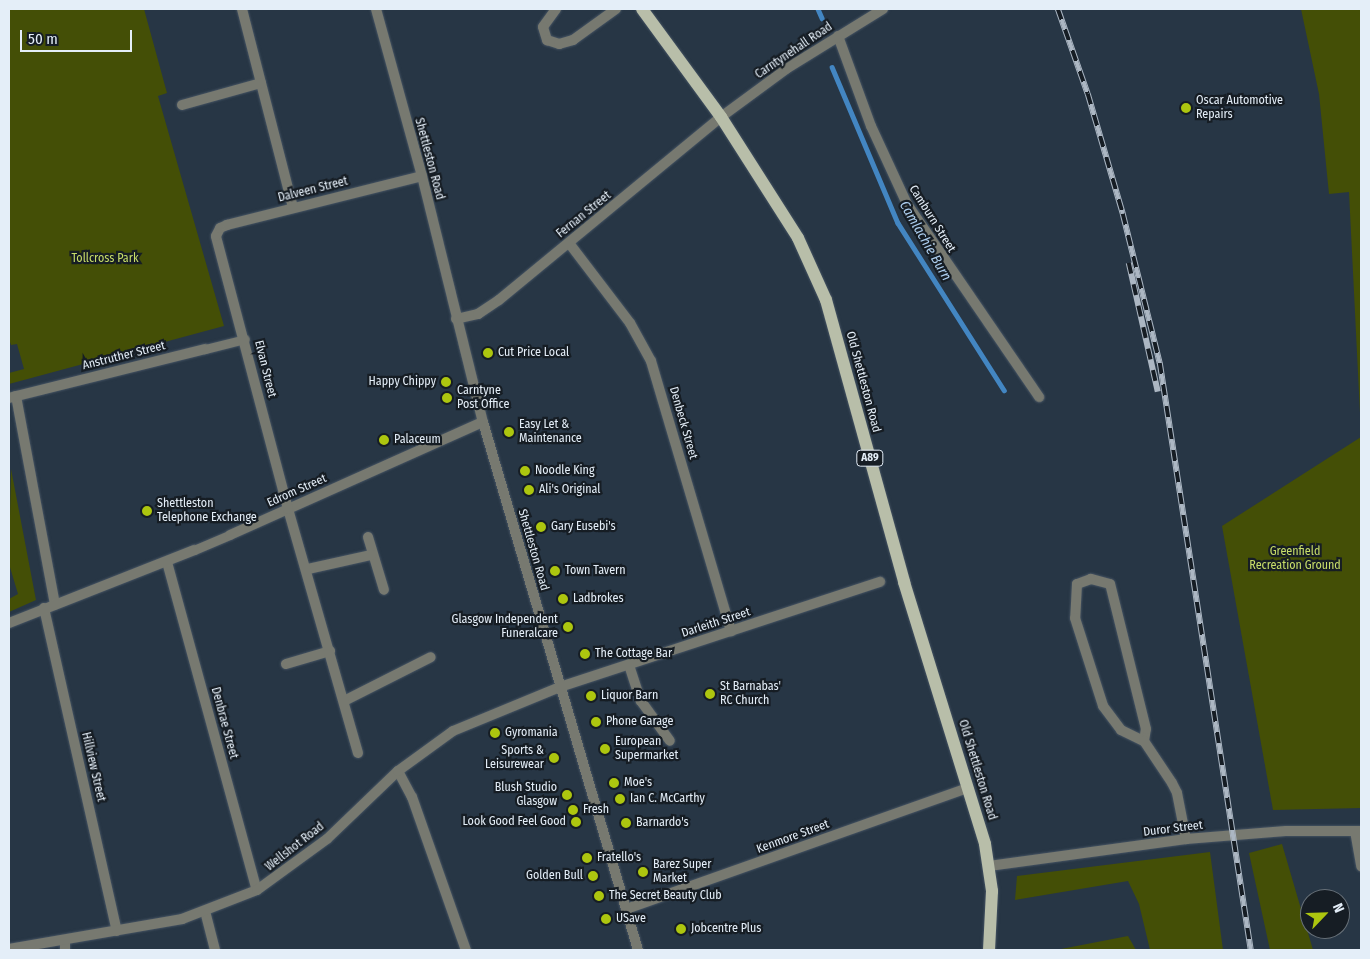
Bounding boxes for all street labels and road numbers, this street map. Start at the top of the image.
street label: Carntynehall Road [753,20,835,82]
street label: Shettleston Road [411,116,447,202]
street label: Dalveen Street [277,174,349,206]
street label: Camburn Street [906,183,958,255]
street label: Fernan Street [554,189,614,241]
street label: Old Shettleston Road [843,330,883,434]
street label: Anstruther Street [81,339,167,373]
street label: Elvan Street [251,339,279,399]
street label: Denbeck Street [666,385,700,461]
road number: A89 [856,449,884,466]
street label: Edrom Street [265,472,329,510]
street label: Shettleston Road [514,508,552,592]
street label: Darleith Street [680,605,752,641]
street label: Denbrae Street [208,686,240,760]
street label: Old Shettleston Road [955,718,999,822]
street label: Hillview Street [78,731,108,803]
street label: Kenmore Street [755,817,831,857]
street label: Duror Street [1142,818,1204,840]
street label: Wellshot Road [263,820,327,874]

